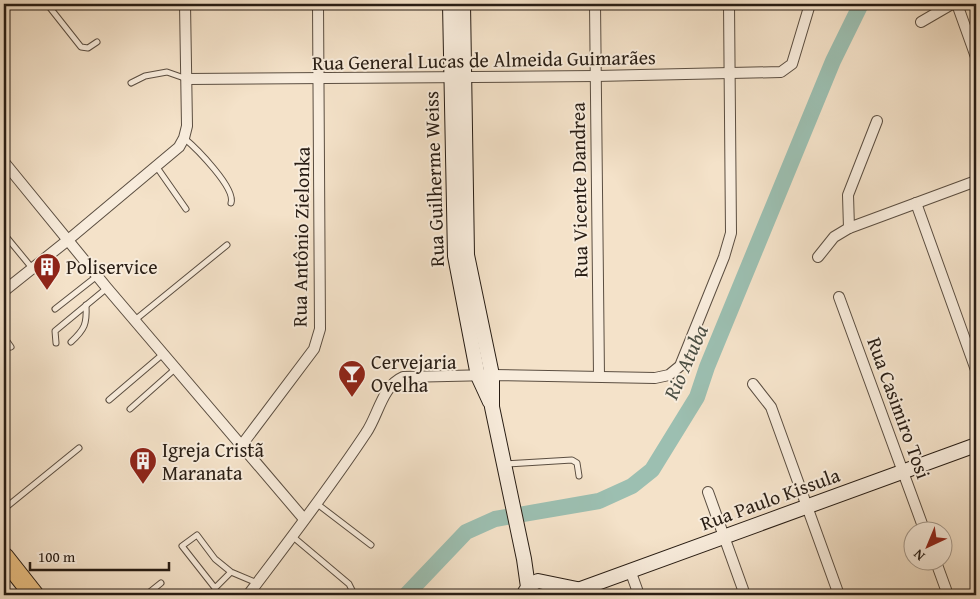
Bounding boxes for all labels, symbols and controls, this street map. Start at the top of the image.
street label: Rua General Lucas de Almeida Guimarães [312,42,656,77]
street label: Rua Guilherme Weiss [416,90,451,268]
street label: Rua Vicente Dandrea [562,101,595,278]
street label: Rua Antônio Zielonka [284,146,317,328]
building icon: Poliservice [32,252,62,291]
place label: Poliservice [66,252,158,281]
water label: Rio Atuba [655,319,716,405]
street label: Rua Casimiro Tosi [860,333,939,483]
place label: Cervejaria Ovelha [371,347,457,399]
bar icon: Cervejaria Ovelha [337,359,367,398]
place label: Igreja Cristã Maranata [162,435,264,487]
building icon: Igreja Cristã Maranata [128,446,158,485]
street label: Rua Paulo Kissula [696,460,844,537]
north arrow [902,522,952,572]
scale bar [30,539,169,571]
text: N [908,544,929,566]
text: 100 m [38,546,76,567]

